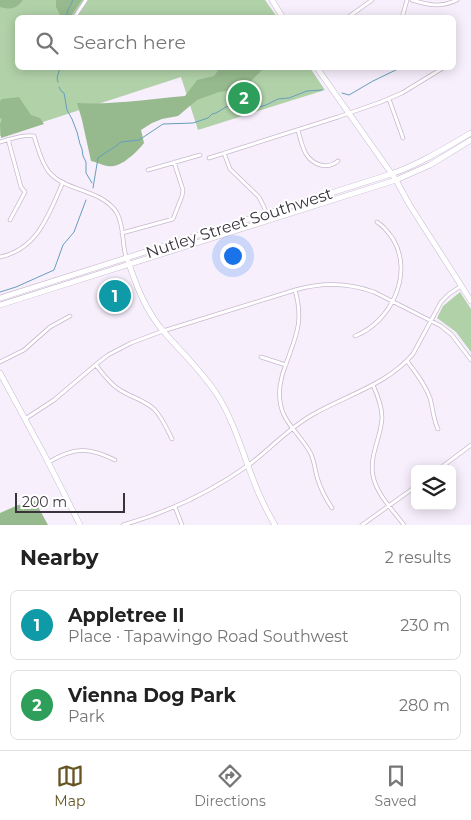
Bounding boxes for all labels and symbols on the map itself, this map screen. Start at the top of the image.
pin: 2 [228,79,260,117]
street label: Nutley Street Southwest [143,184,335,262]
your location [220,243,246,269]
pin: 1 [99,277,131,315]
scale bar [15,490,125,513]

